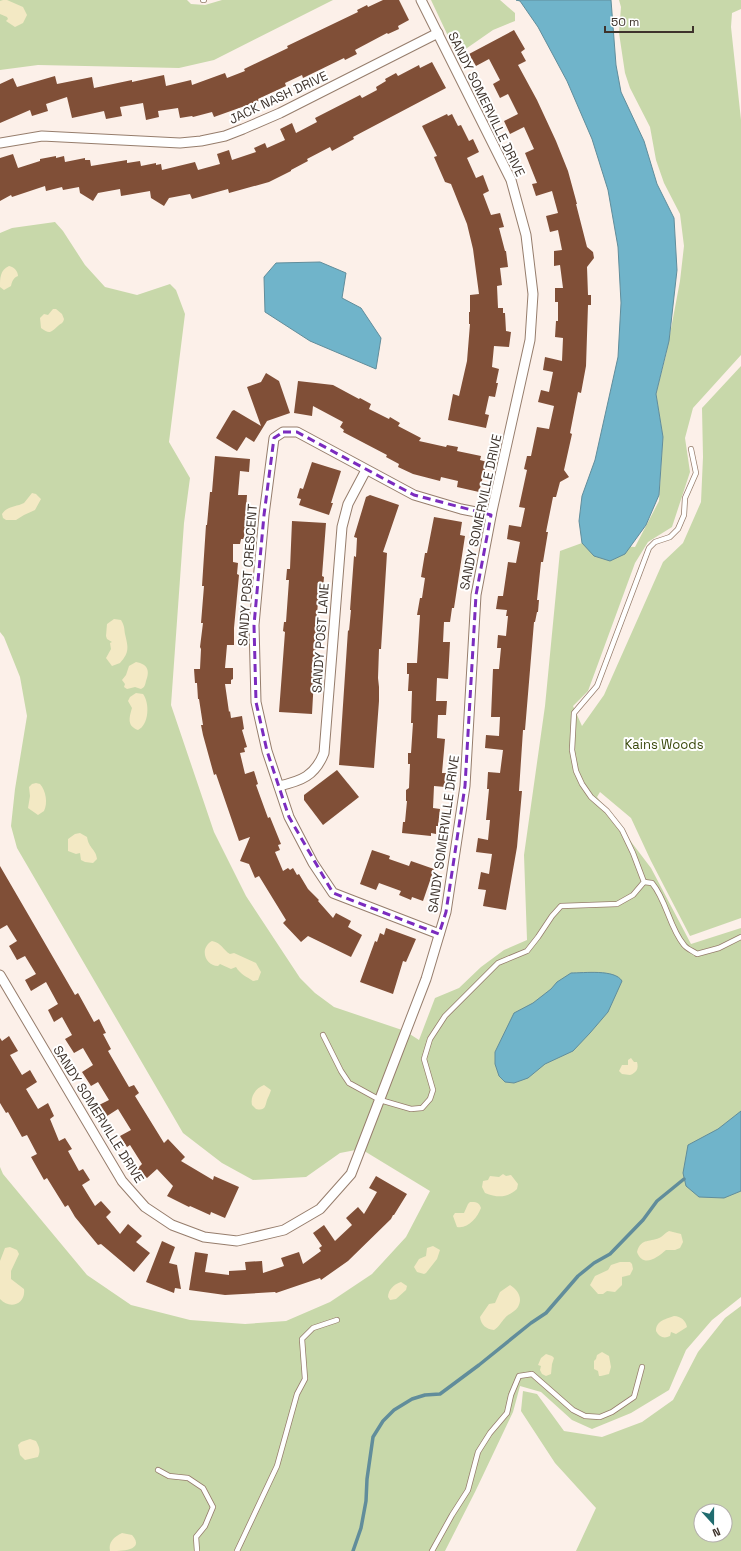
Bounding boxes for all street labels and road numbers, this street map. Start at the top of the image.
street label: SANDY SOMERVILLE DRIVE [444,29,529,179]
street label: JACK NASH DRIVE [226,67,330,128]
street label: SANDY SOMERVILLE DRIVE [456,433,505,592]
street label: SANDY POST CRESCENT [234,503,261,647]
street label: SANDY POST LANE [308,583,333,694]
street label: SANDY SOMERVILLE DRIVE [424,754,463,914]
street label: SANDY SOMERVILLE DRIVE [49,1042,148,1186]

